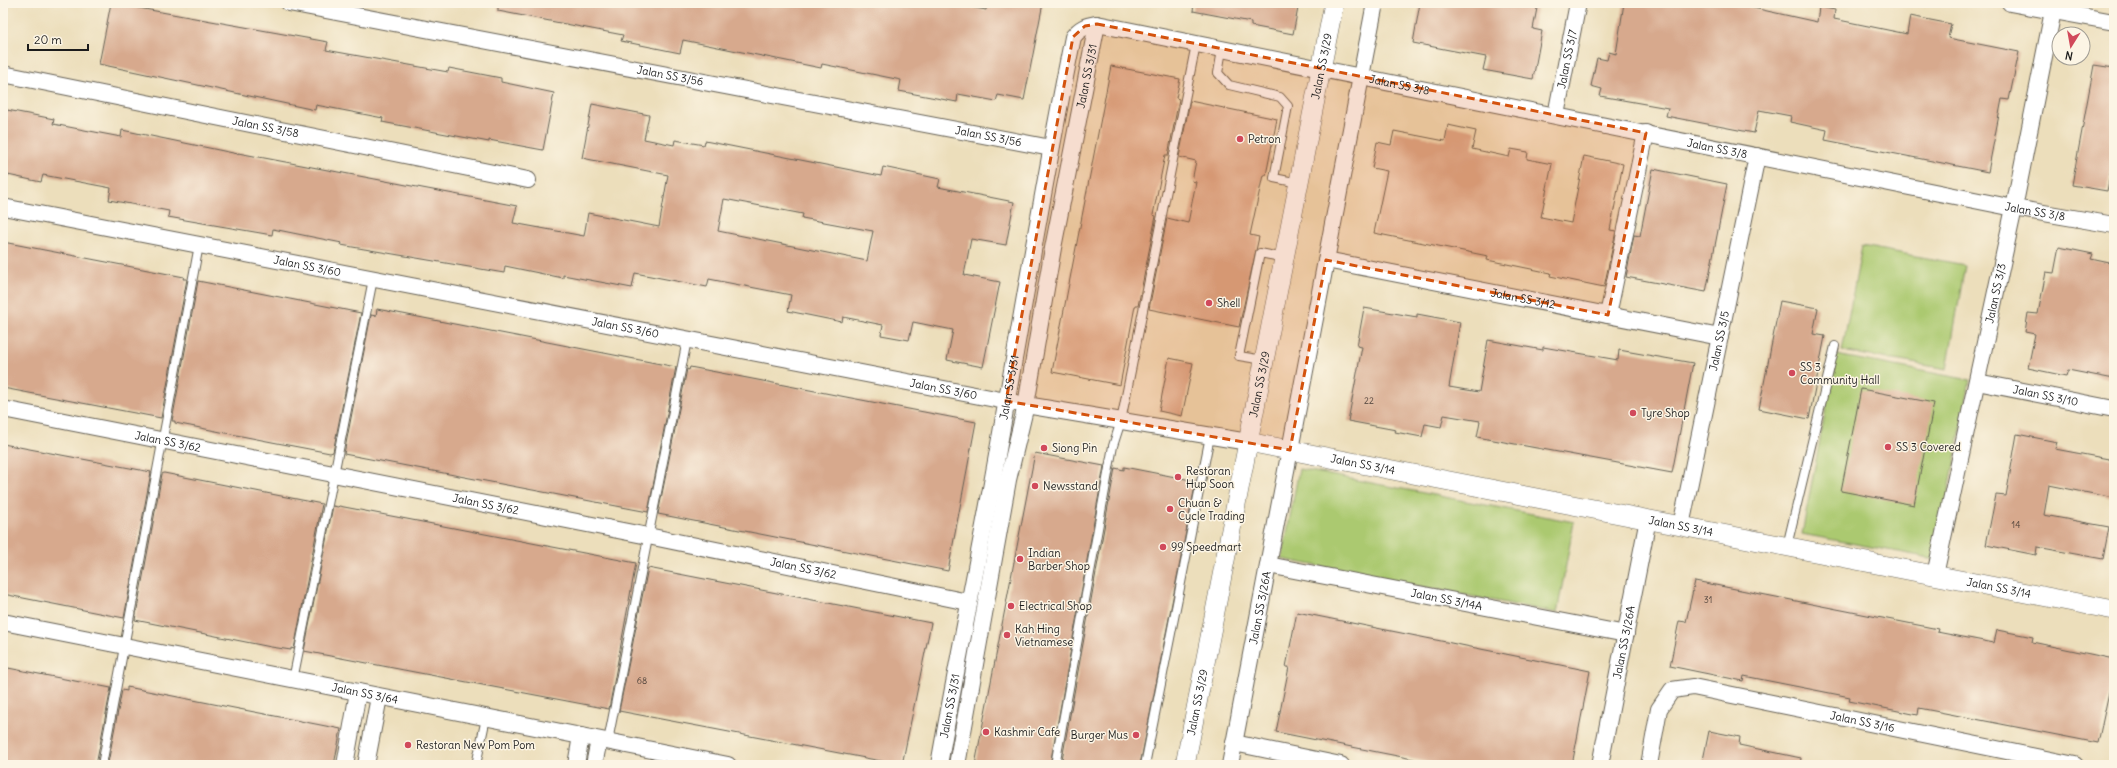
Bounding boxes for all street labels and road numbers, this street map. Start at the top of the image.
street label: Jalan SS 3/7 [1554,28,1580,90]
street label: Jalan SS 3/29 [1308,32,1335,101]
street label: Jalan SS 3/31 [1074,43,1100,110]
street label: Jalan SS 3/56 [636,62,705,89]
street label: Jalan SS 3/8 [1368,72,1431,98]
street label: Jalan SS 3/58 [231,114,300,141]
street label: Jalan SS 3/56 [954,123,1023,149]
street label: Jalan SS 3/8 [1686,136,1749,161]
street label: Jalan SS 3/8 [2004,199,2066,224]
street label: Jalan SS 3/60 [272,253,342,279]
street label: Jalan SS 3/3 [1982,262,2009,325]
street label: Jalan SS 3/12 [1490,285,1557,312]
street label: Jalan SS 3/5 [1706,310,1732,372]
street label: Jalan SS 3/60 [591,314,660,341]
street label: Jalan SS 3/29 [1246,350,1273,418]
street label: Jalan SS 3/31 [997,354,1022,421]
street label: Jalan SS 3/60 [909,376,978,402]
street label: Jalan SS 3/10 [2012,382,2080,409]
street label: Jalan SS 3/62 [134,428,202,455]
street label: Jalan SS 3/14 [1329,451,1396,477]
street label: Jalan SS 3/62 [451,491,520,517]
street label: Jalan SS 3/14 [1647,513,1714,539]
street label: Jalan SS 3/62 [769,554,838,582]
street label: Jalan SS 3/26A [1246,570,1274,646]
street label: Jalan SS 3/14 [1966,575,2032,601]
street label: Jalan SS 3/14A [1410,586,1484,613]
street label: Jalan SS 3/26A [1610,605,1638,680]
street label: Jalan SS 3/29 [1184,668,1211,736]
street label: Jalan SS 3/31 [937,673,963,739]
street label: Jalan SS 3/64 [331,680,399,707]
street label: Jalan SS 3/16 [1829,708,1896,735]

